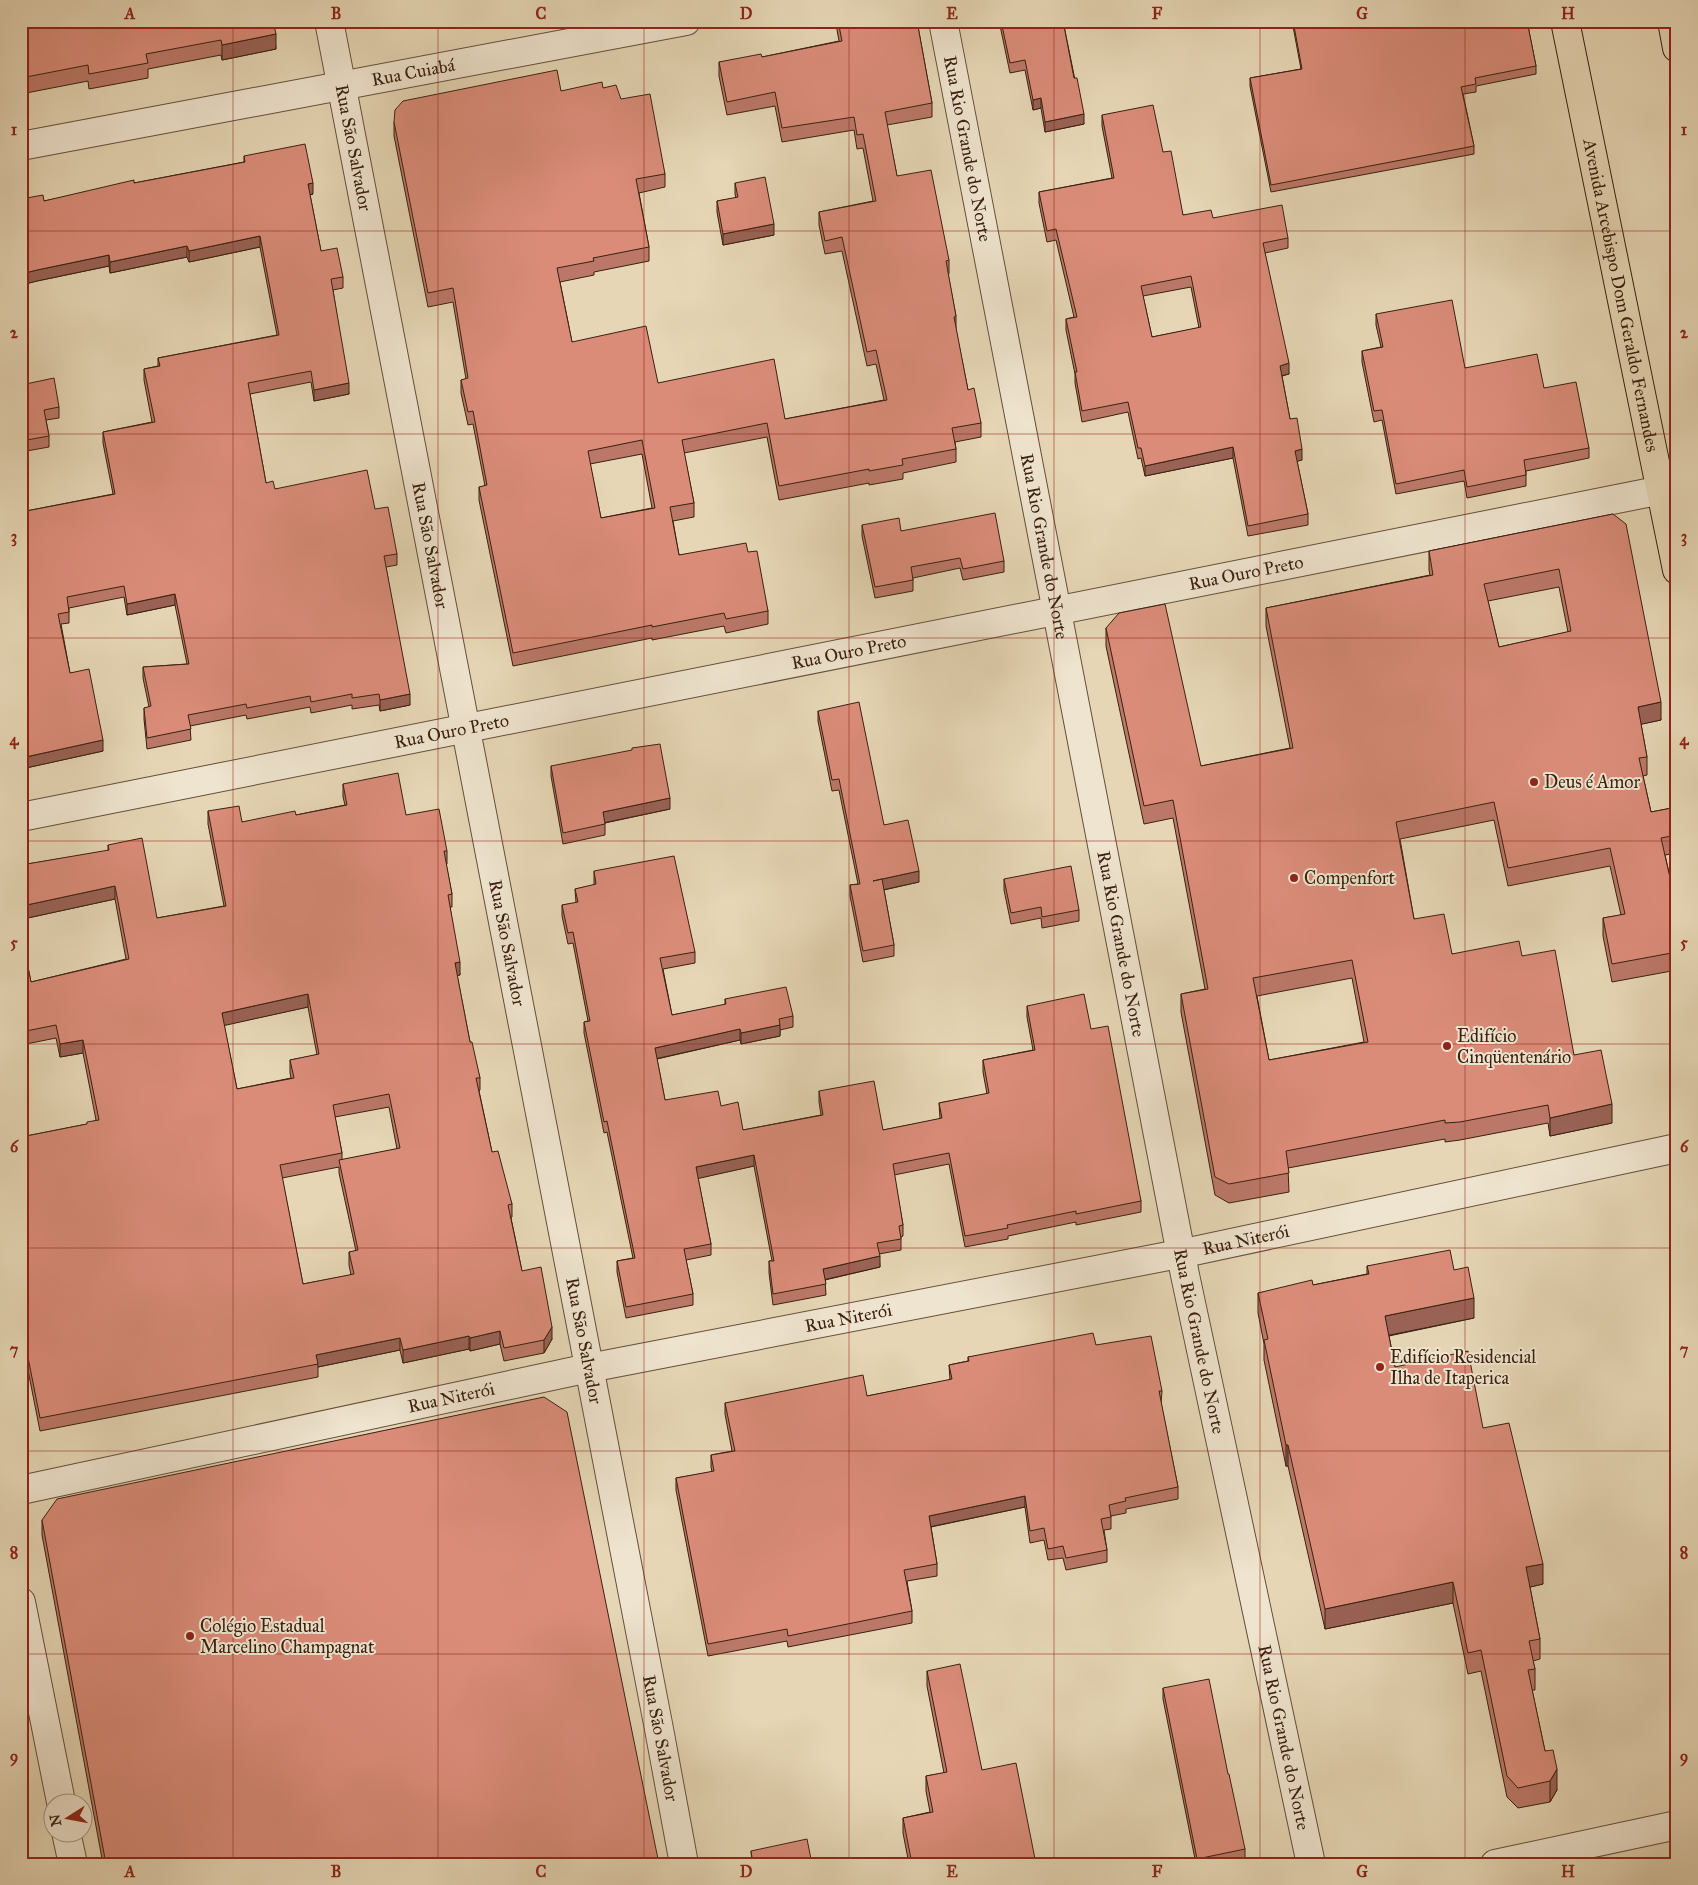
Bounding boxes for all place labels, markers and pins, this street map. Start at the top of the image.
place label: Deus é Amor [1544,771,1640,793]
marker: Deus é Amor [1528,776,1540,788]
place label: Compenfort [1304,867,1396,889]
marker: Compenfort [1288,872,1300,884]
place label: Edifício Cinqüentenário [1457,1025,1571,1069]
marker: Edifício Cinqüentenário [1441,1040,1453,1052]
place label: Edifício Residencial Ilha de Itaperica [1390,1346,1536,1389]
marker: Edifício Residencial Ilha de Itaperica [1374,1361,1386,1373]
place label: Colégio Estadual Marcelino Champagnat [200,1615,375,1659]
marker: Colégio Estadual Marcelino Champagnat [184,1630,196,1642]

